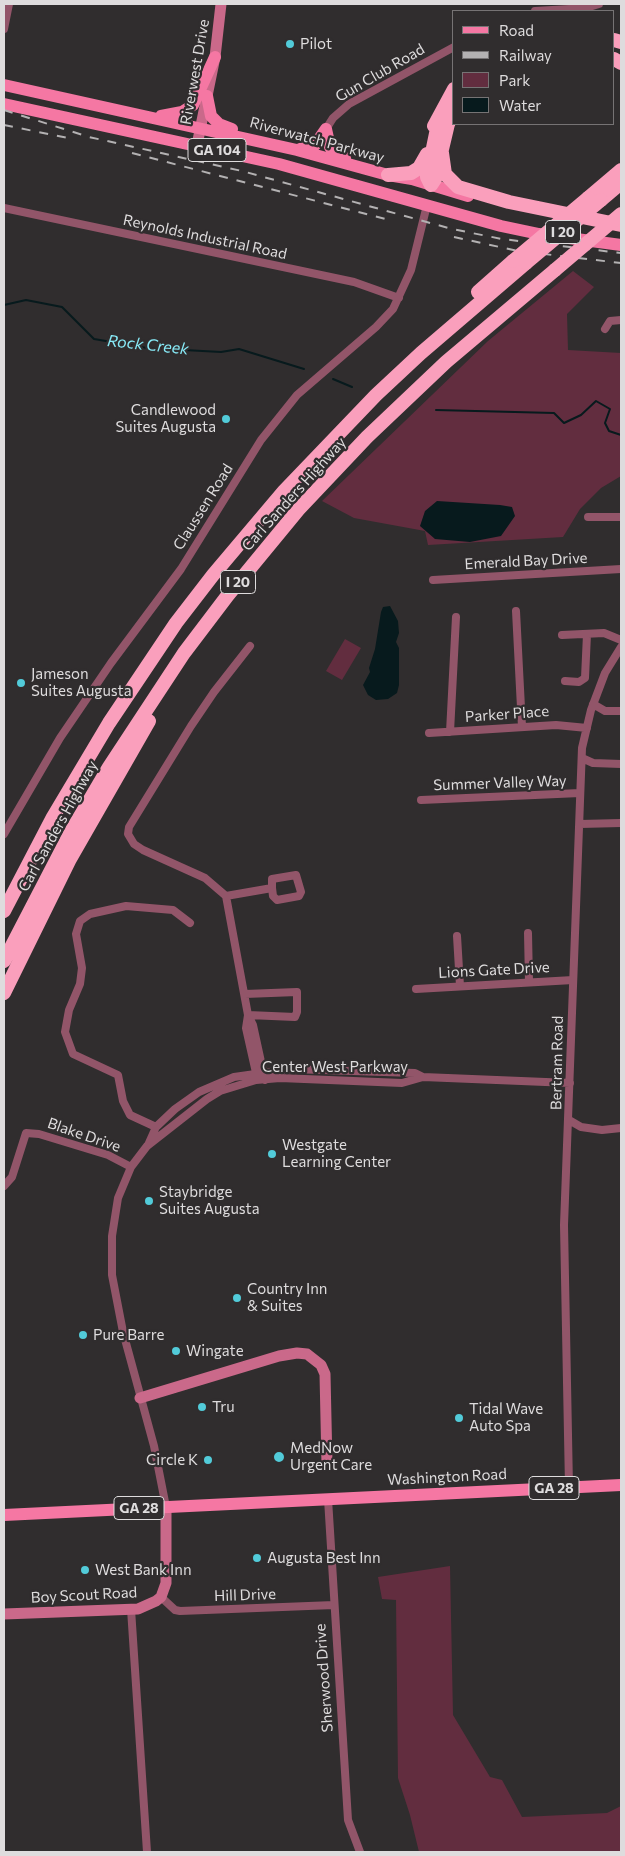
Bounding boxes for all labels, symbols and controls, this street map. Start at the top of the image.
legend [452,10,615,125]
street label: Riverwest Drive [177,18,213,126]
text: Road [499,21,534,39]
place label: Pilot [300,35,332,53]
marker: Pilot [284,38,296,50]
street label: Gun Club Road [332,40,428,106]
text: Railway [499,46,552,64]
text: Park [499,71,530,89]
text: Water [499,96,541,114]
street label: Riverwatch Parkway [248,113,386,167]
road number: GA 104 [188,138,246,162]
street label: Reynolds Industrial Road [121,211,289,263]
road number: I 20 [546,220,580,243]
water label: Rock Creek [106,331,190,359]
place label: Candlewood Suites Augusta [115,401,216,436]
marker: Candlewood Suites Augusta [220,413,232,425]
street label: Carl Sanders Highway [238,433,350,555]
street label: Claussen Road [169,461,237,553]
street label: Emerald Bay Drive [464,549,588,573]
road number: I 20 [220,570,256,594]
place label: Jameson Suites Augusta [31,665,132,700]
marker: Jameson Suites Augusta [15,677,27,689]
street label: Parker Place [464,702,550,726]
street label: Carl Sanders Highway [14,757,102,895]
street label: Summer Valley Way [433,772,567,794]
street label: Lions Gate Drive [438,958,550,982]
street label: Bertram Road [547,1016,567,1110]
street label: Center West Parkway [262,1058,408,1076]
street label: Blake Drive [45,1114,123,1156]
place label: Westgate Learning Center [282,1136,391,1171]
marker: Westgate Learning Center [266,1148,278,1160]
place label: Staybridge Suites Augusta [159,1183,260,1218]
marker: Staybridge Suites Augusta [143,1195,155,1207]
place label: Country Inn & Suites [247,1280,327,1315]
marker: Country Inn & Suites [231,1292,243,1304]
place label: Pure Barre [93,1326,164,1344]
marker: Pure Barre [77,1329,89,1341]
place label: Wingate [186,1342,244,1360]
marker: Wingate [170,1345,182,1357]
place label: Tru [212,1398,235,1416]
place label: Tidal Wave Auto Spa [469,1400,543,1435]
marker: Tru [196,1401,208,1413]
marker: Tidal Wave Auto Spa [453,1412,465,1424]
place label: MedNow Urgent Care [290,1439,372,1474]
marker: MedNow Urgent Care [272,1450,286,1464]
place label: Circle K [146,1451,198,1469]
marker: Circle K [202,1454,214,1466]
street label: Washington Road [387,1465,507,1489]
road number: GA 28 [529,1476,579,1500]
road number: GA 28 [114,1496,164,1520]
place label: Augusta Best Inn [267,1549,381,1567]
marker: Augusta Best Inn [251,1552,263,1564]
place label: West Bank Inn [95,1561,191,1579]
marker: West Bank Inn [79,1564,91,1576]
street label: Boy Scout Road [30,1583,138,1607]
street label: Hill Drive [214,1585,276,1605]
street label: Sherwood Drive [311,1623,337,1733]

